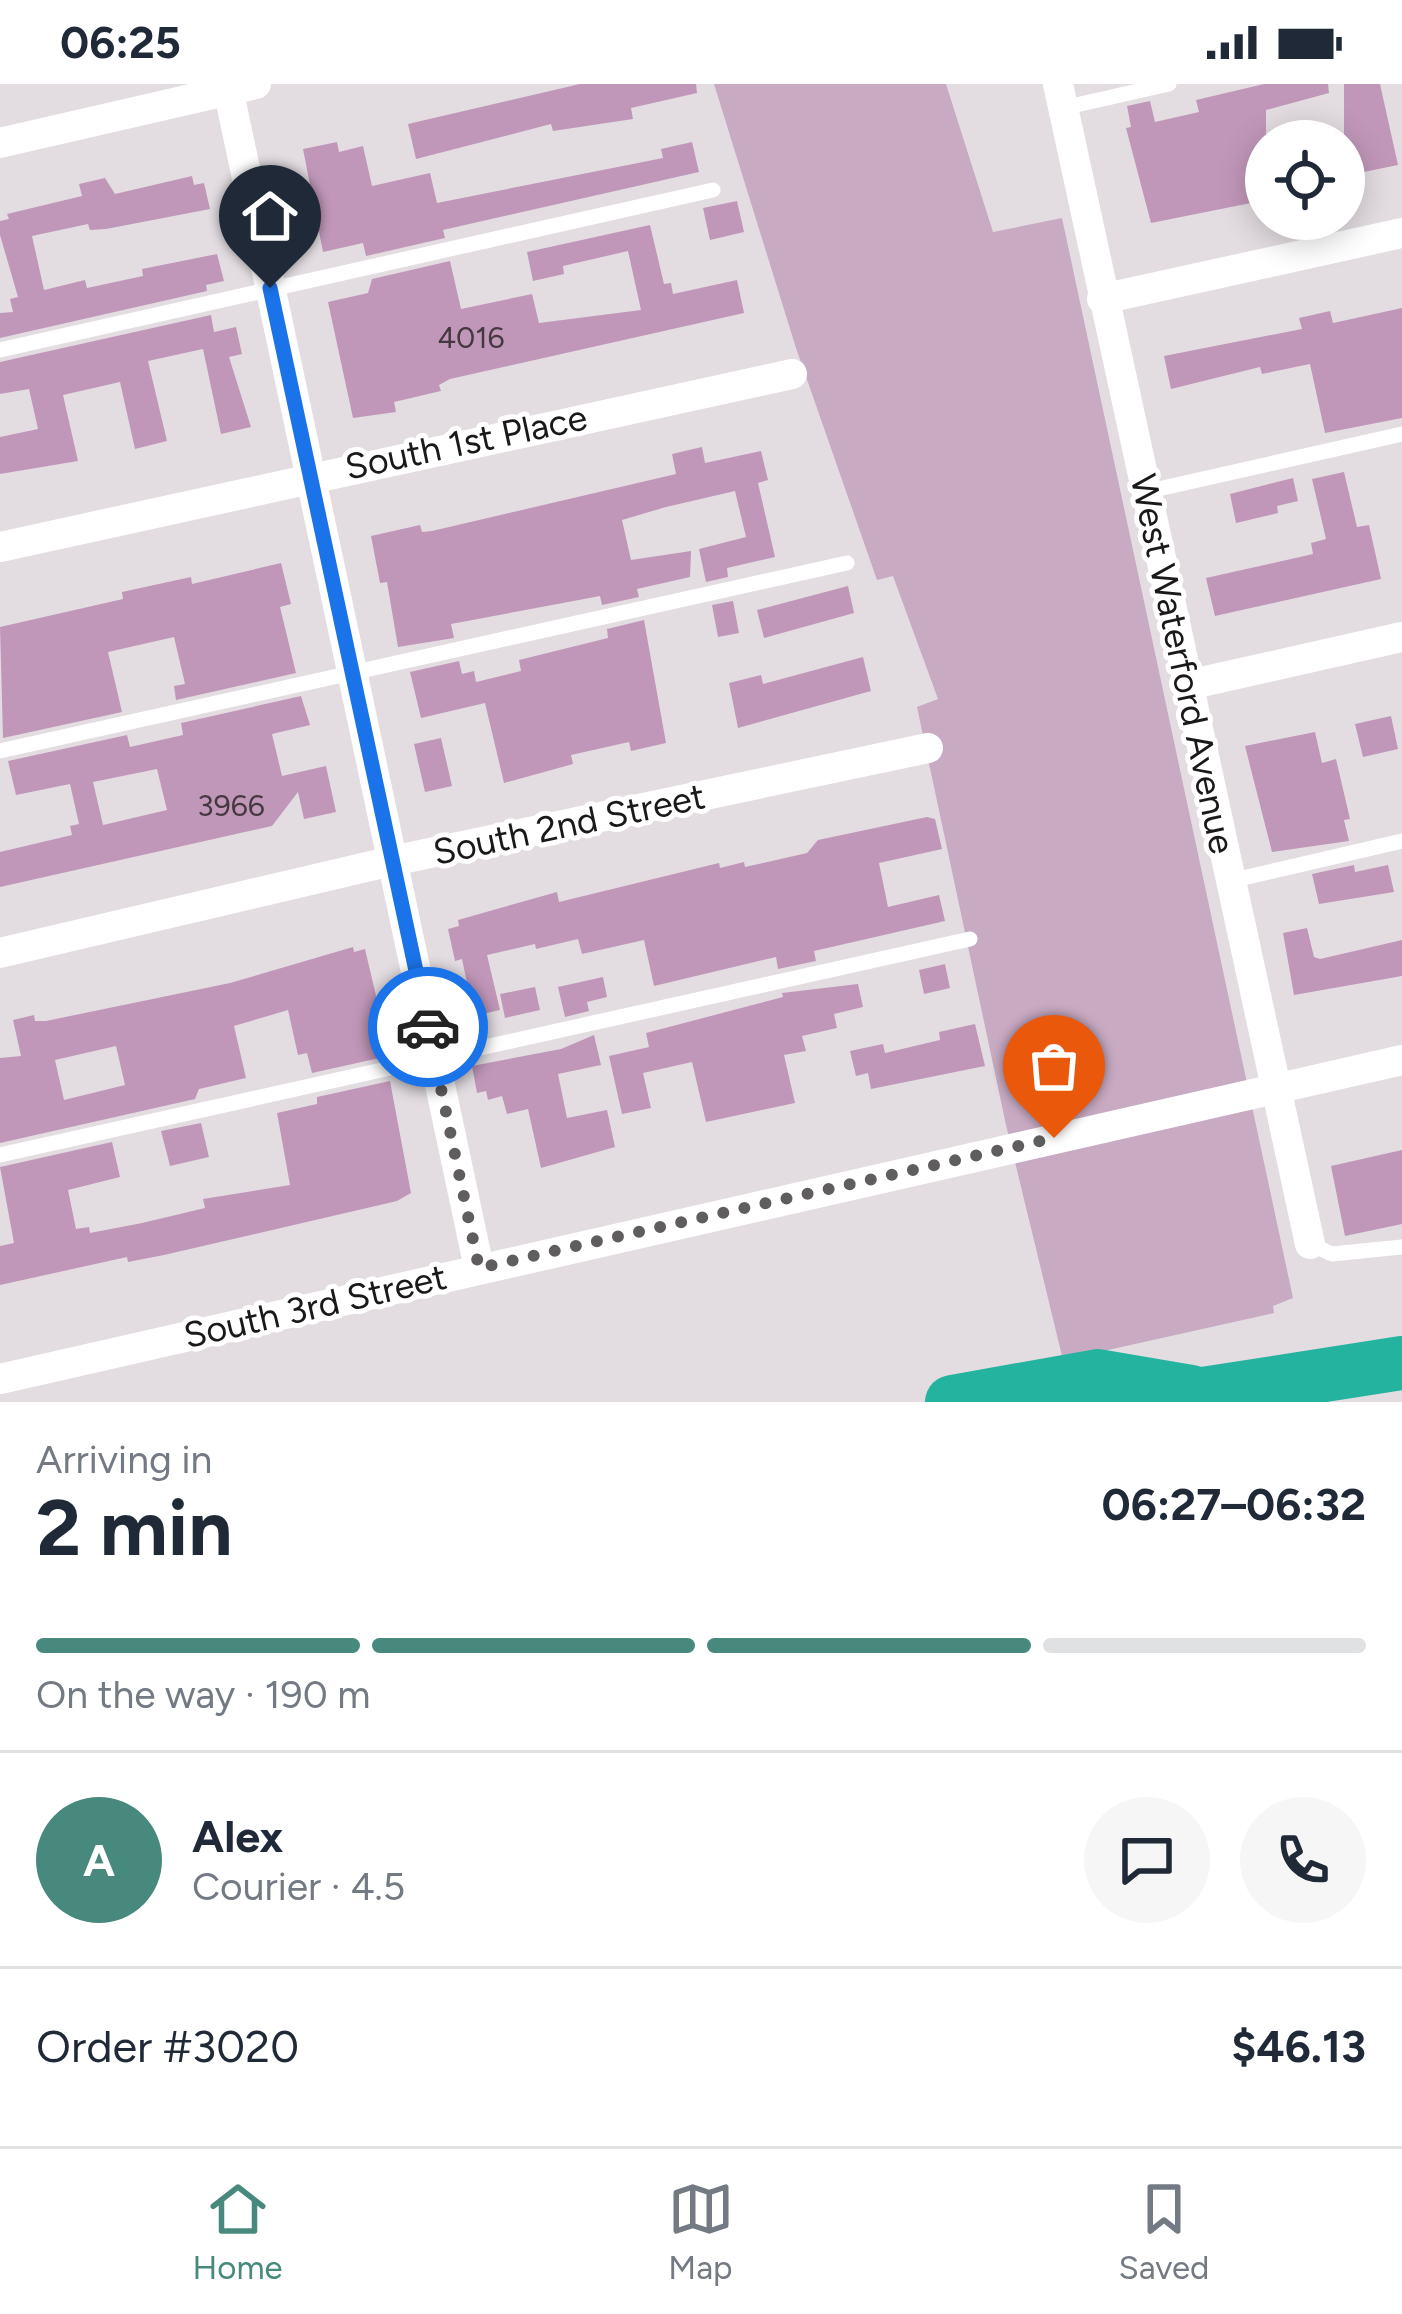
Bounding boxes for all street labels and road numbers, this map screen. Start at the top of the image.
street label: South 1st Place [341,395,591,489]
street label: West Waterford Avenue [1122,470,1244,858]
street label: South 2nd Street [429,774,709,874]
street label: South 3rd Street [179,1255,451,1357]

